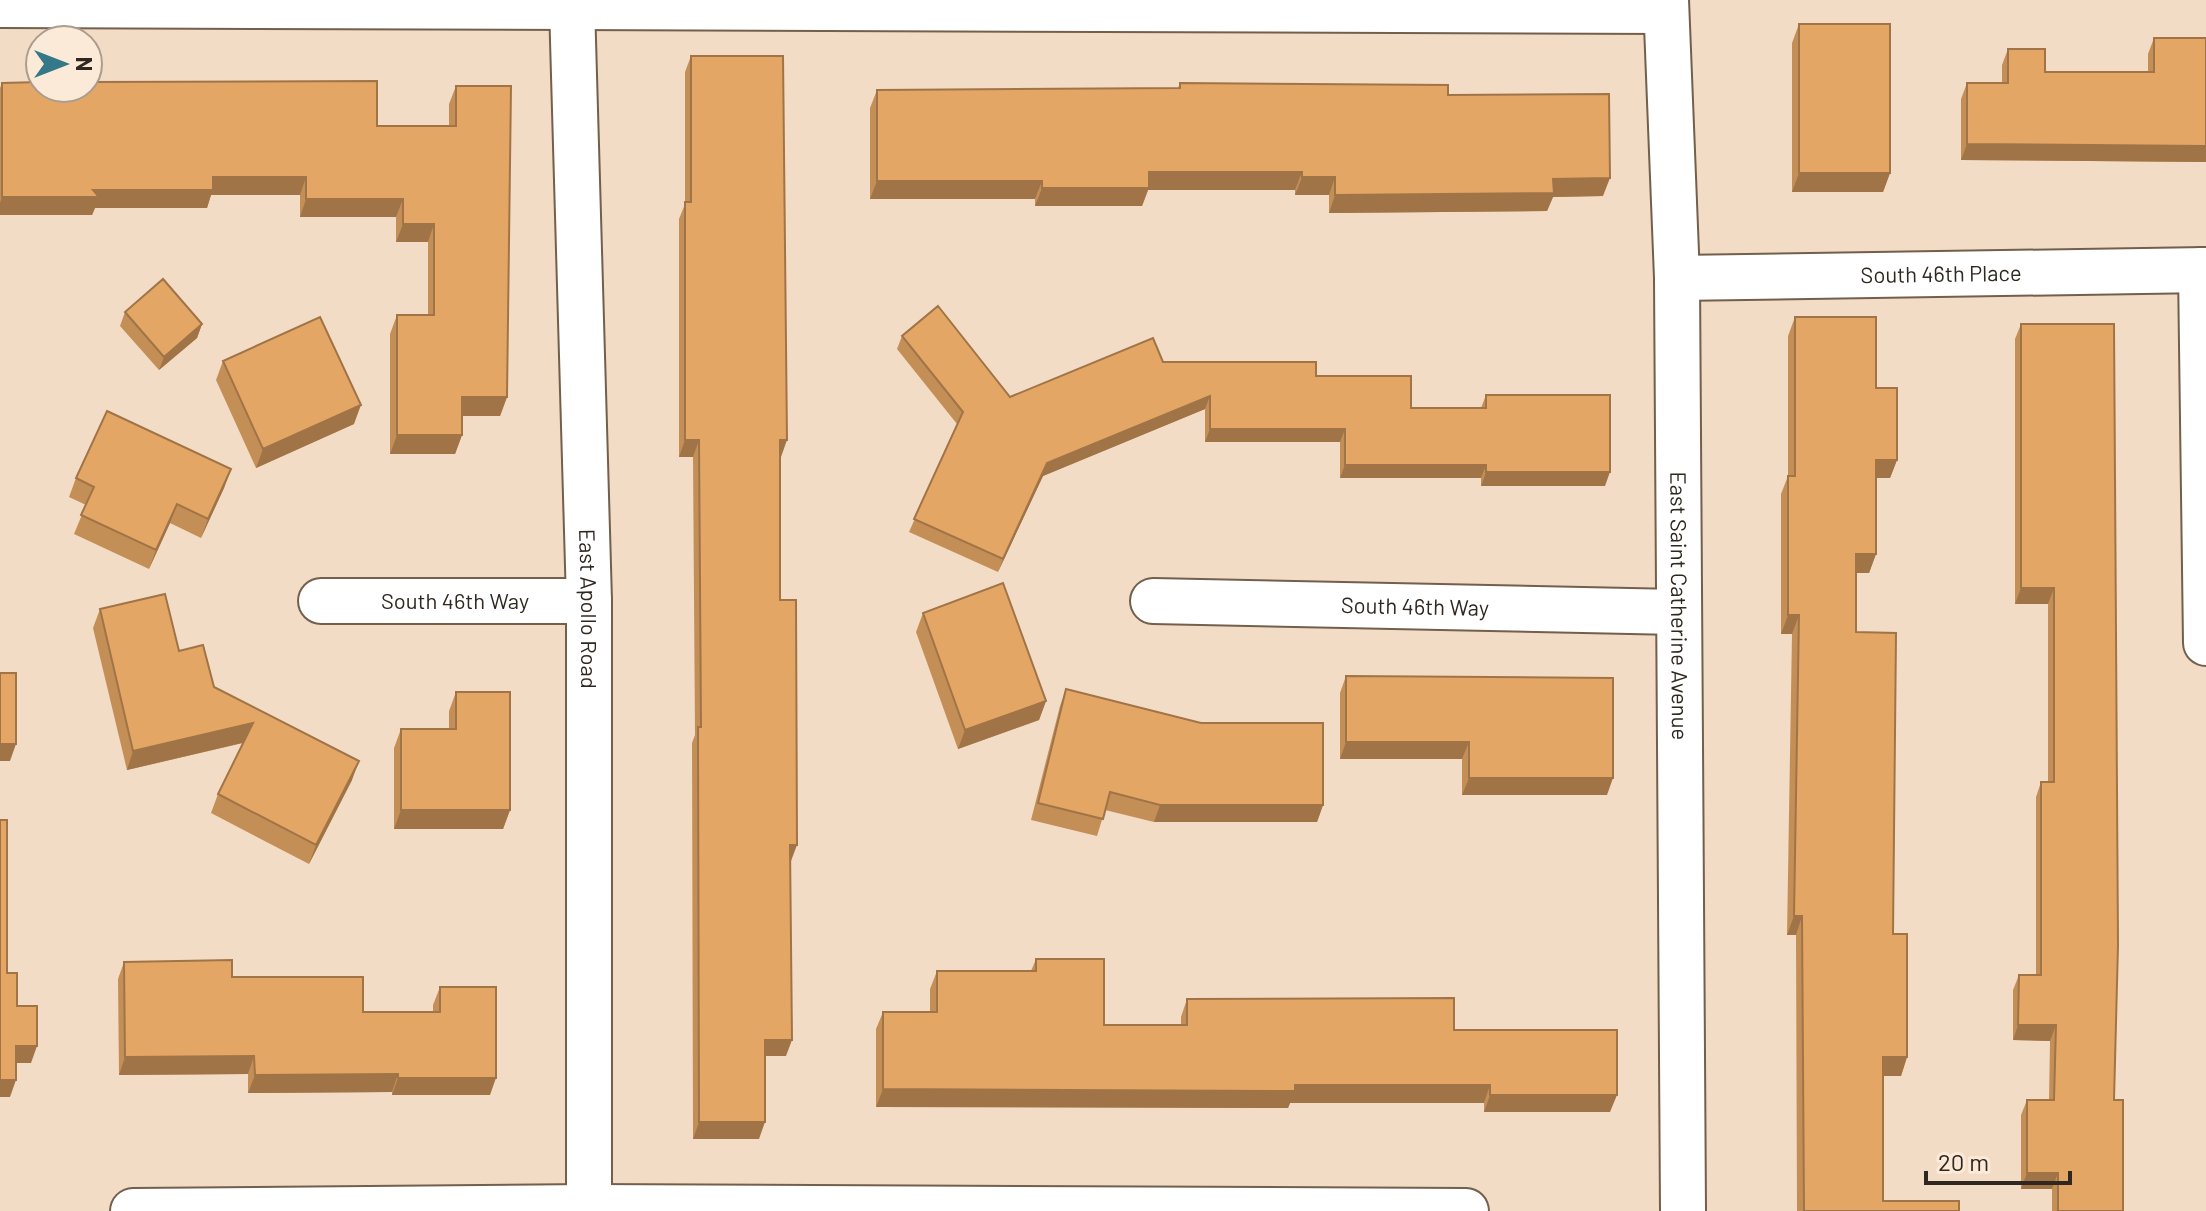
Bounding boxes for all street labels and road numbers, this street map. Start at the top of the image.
street label: South 46th Place [1860,259,2022,287]
street label: East Saint Catherine Avenue [1666,471,1694,740]
street label: East Apollo Road [575,528,603,689]
street label: South 46th Way [381,587,529,613]
street label: South 46th Way [1341,591,1489,620]

